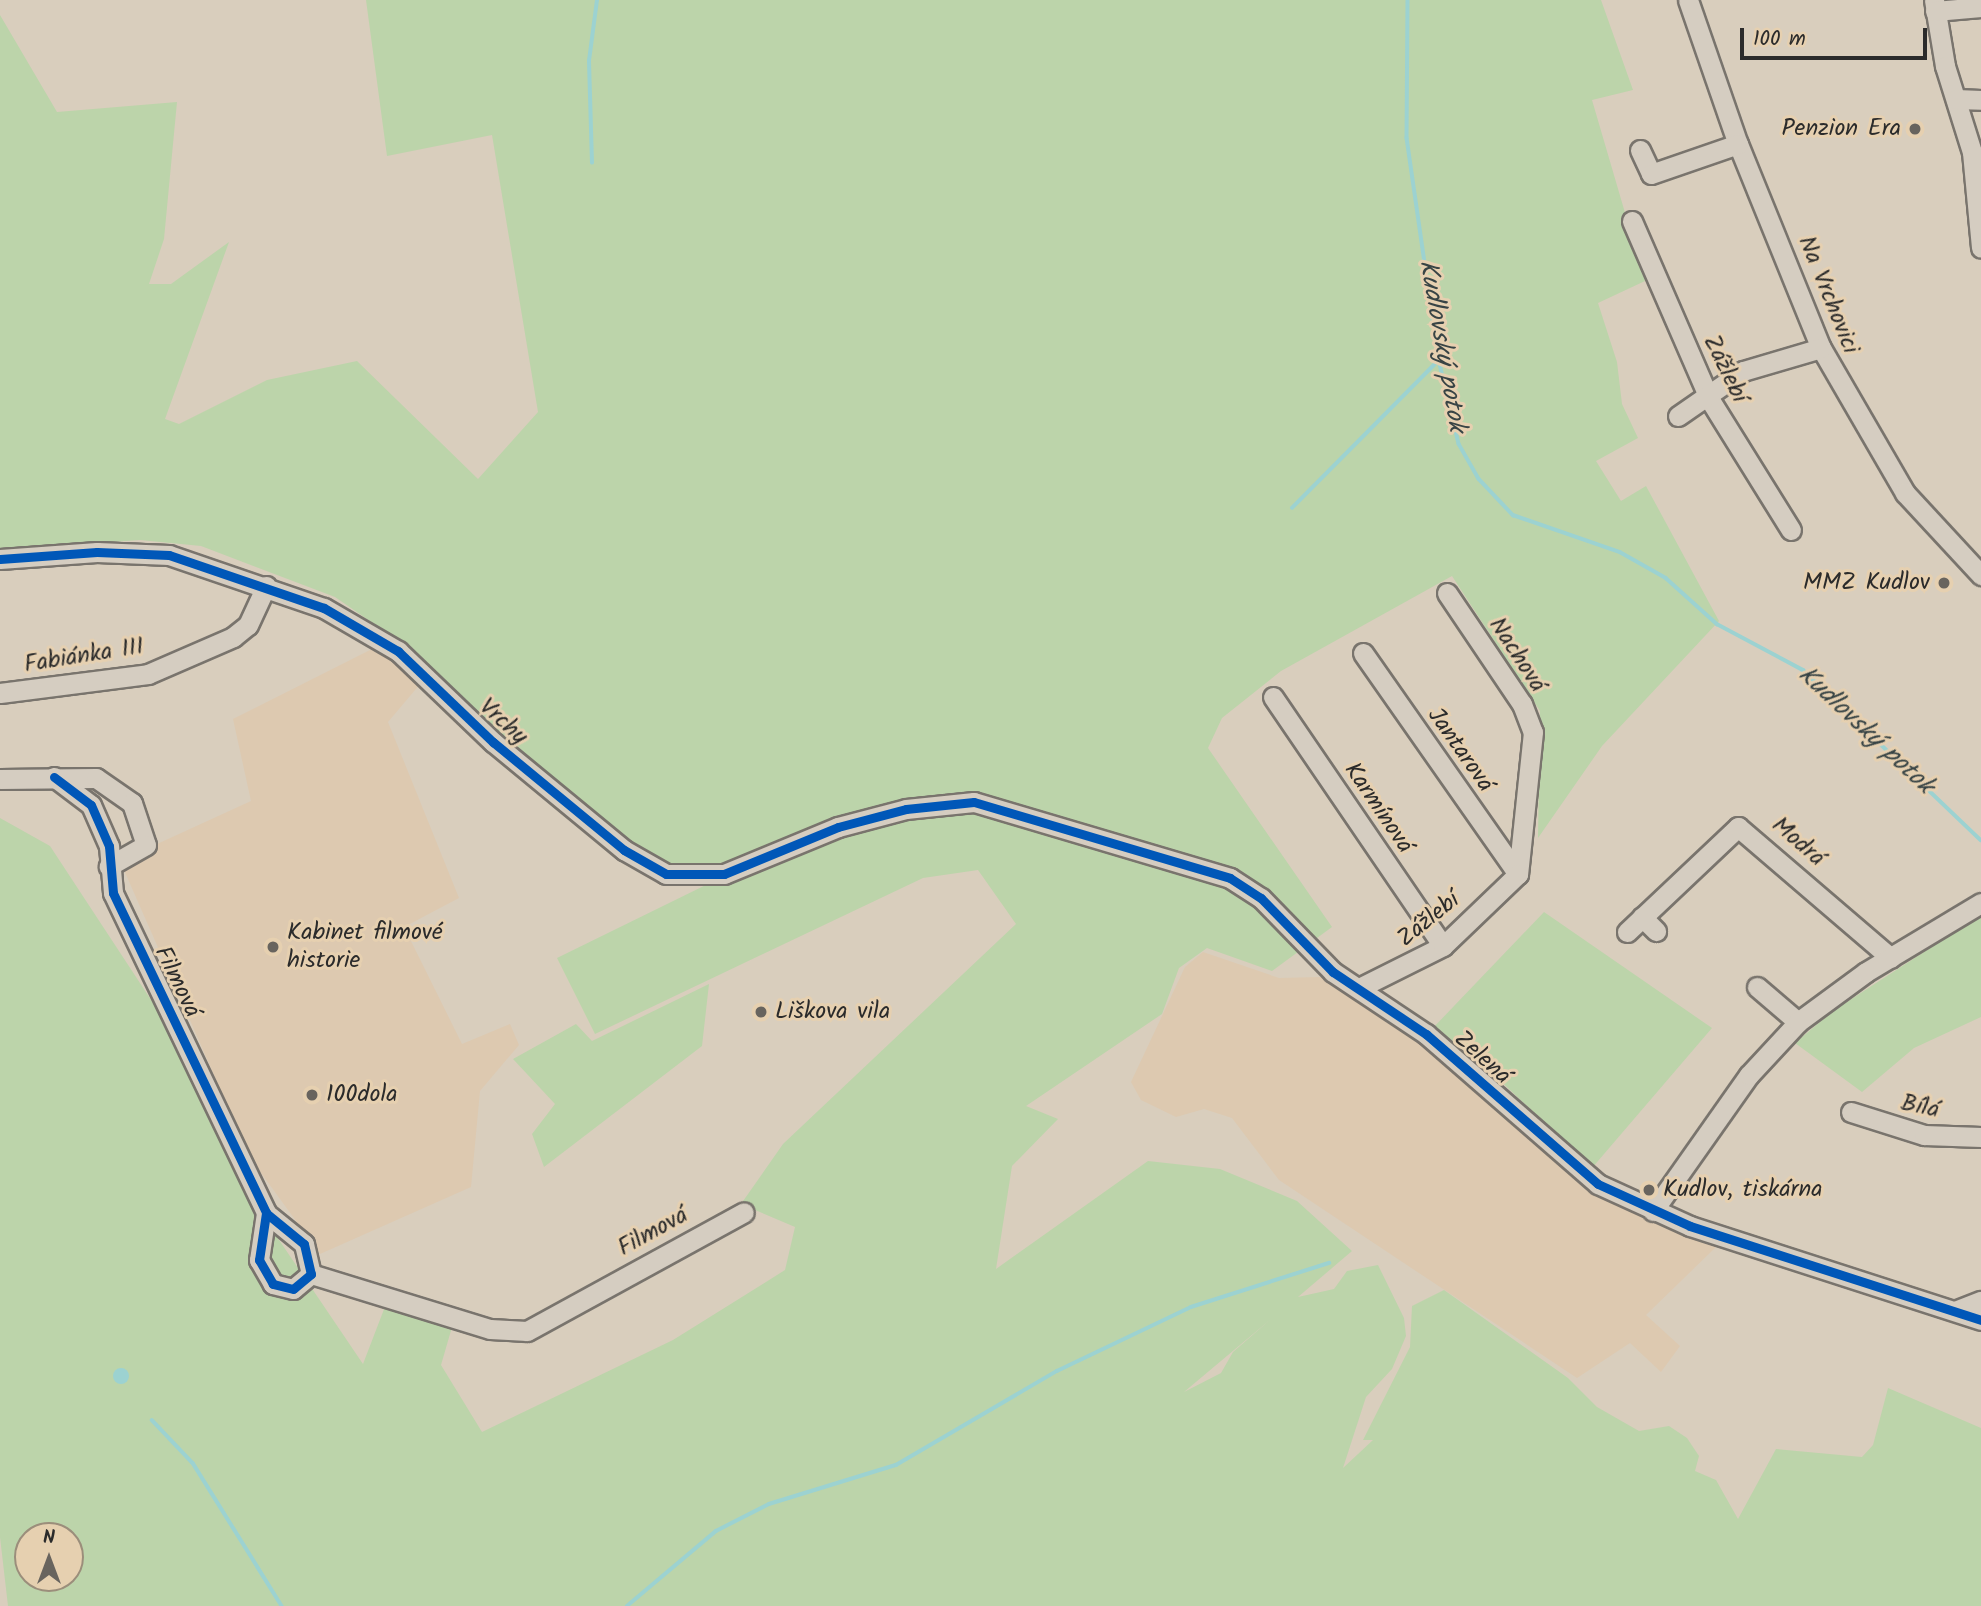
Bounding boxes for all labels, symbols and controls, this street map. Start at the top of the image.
scale bar [1743,14,1930,58]
text: 100 m [1753,23,1806,56]
place label: Penzion Era [1782,115,1901,143]
marker: Penzion Era [1907,121,1923,137]
street label: Na Vrchovici [1791,232,1865,358]
water label: Kudlovský potok [1411,258,1471,434]
street label: Zážlebí [1696,331,1754,407]
place label: MMZ Kudlov [1803,569,1930,597]
marker: MMZ Kudlov [1936,575,1952,591]
street label: Nachová [1482,612,1552,698]
street label: Fabiánka III [22,632,146,680]
water label: Kudlovský potok [1791,660,1939,802]
street label: Vrchy [473,693,533,751]
street label: Jantarová [1421,702,1499,798]
street label: Karmínová [1337,757,1419,859]
street label: Modrá [1766,811,1830,873]
street label: Zážlebí [1392,886,1466,954]
place label: Kabinet filmové historie [287,919,442,975]
marker: Kabinet filmové historie [265,939,281,955]
street label: Filmová [147,942,207,1022]
place label: Liškova vila [775,998,890,1026]
marker: Liškova vila [753,1004,769,1020]
street label: Zelená [1448,1025,1516,1091]
place label: 100dola [326,1081,398,1109]
marker: 100dola [304,1087,320,1103]
street label: Bílá [1898,1089,1942,1125]
place label: Kudlov, tiskárna [1663,1176,1822,1204]
marker: Kudlov, tiskárna [1641,1182,1657,1198]
street label: Filmová [613,1201,693,1263]
north arrow [14,1522,84,1592]
text: N [43,1523,55,1553]

